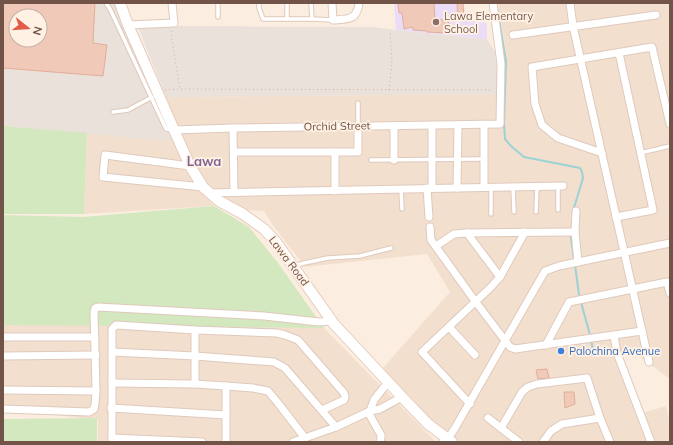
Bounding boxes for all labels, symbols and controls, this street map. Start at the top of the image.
north arrow [8,8,48,48]
place label: Lawa Elementary School [444,9,533,36]
marker: Lawa Elementary School [431,17,441,27]
text: N [30,25,45,37]
street label: Orchid Street [303,118,371,134]
district label: Lawa [187,153,221,169]
street label: Lawa Road [266,233,312,289]
place label: Palochina Avenue [569,344,660,358]
marker: Palochina Avenue [556,346,566,356]

